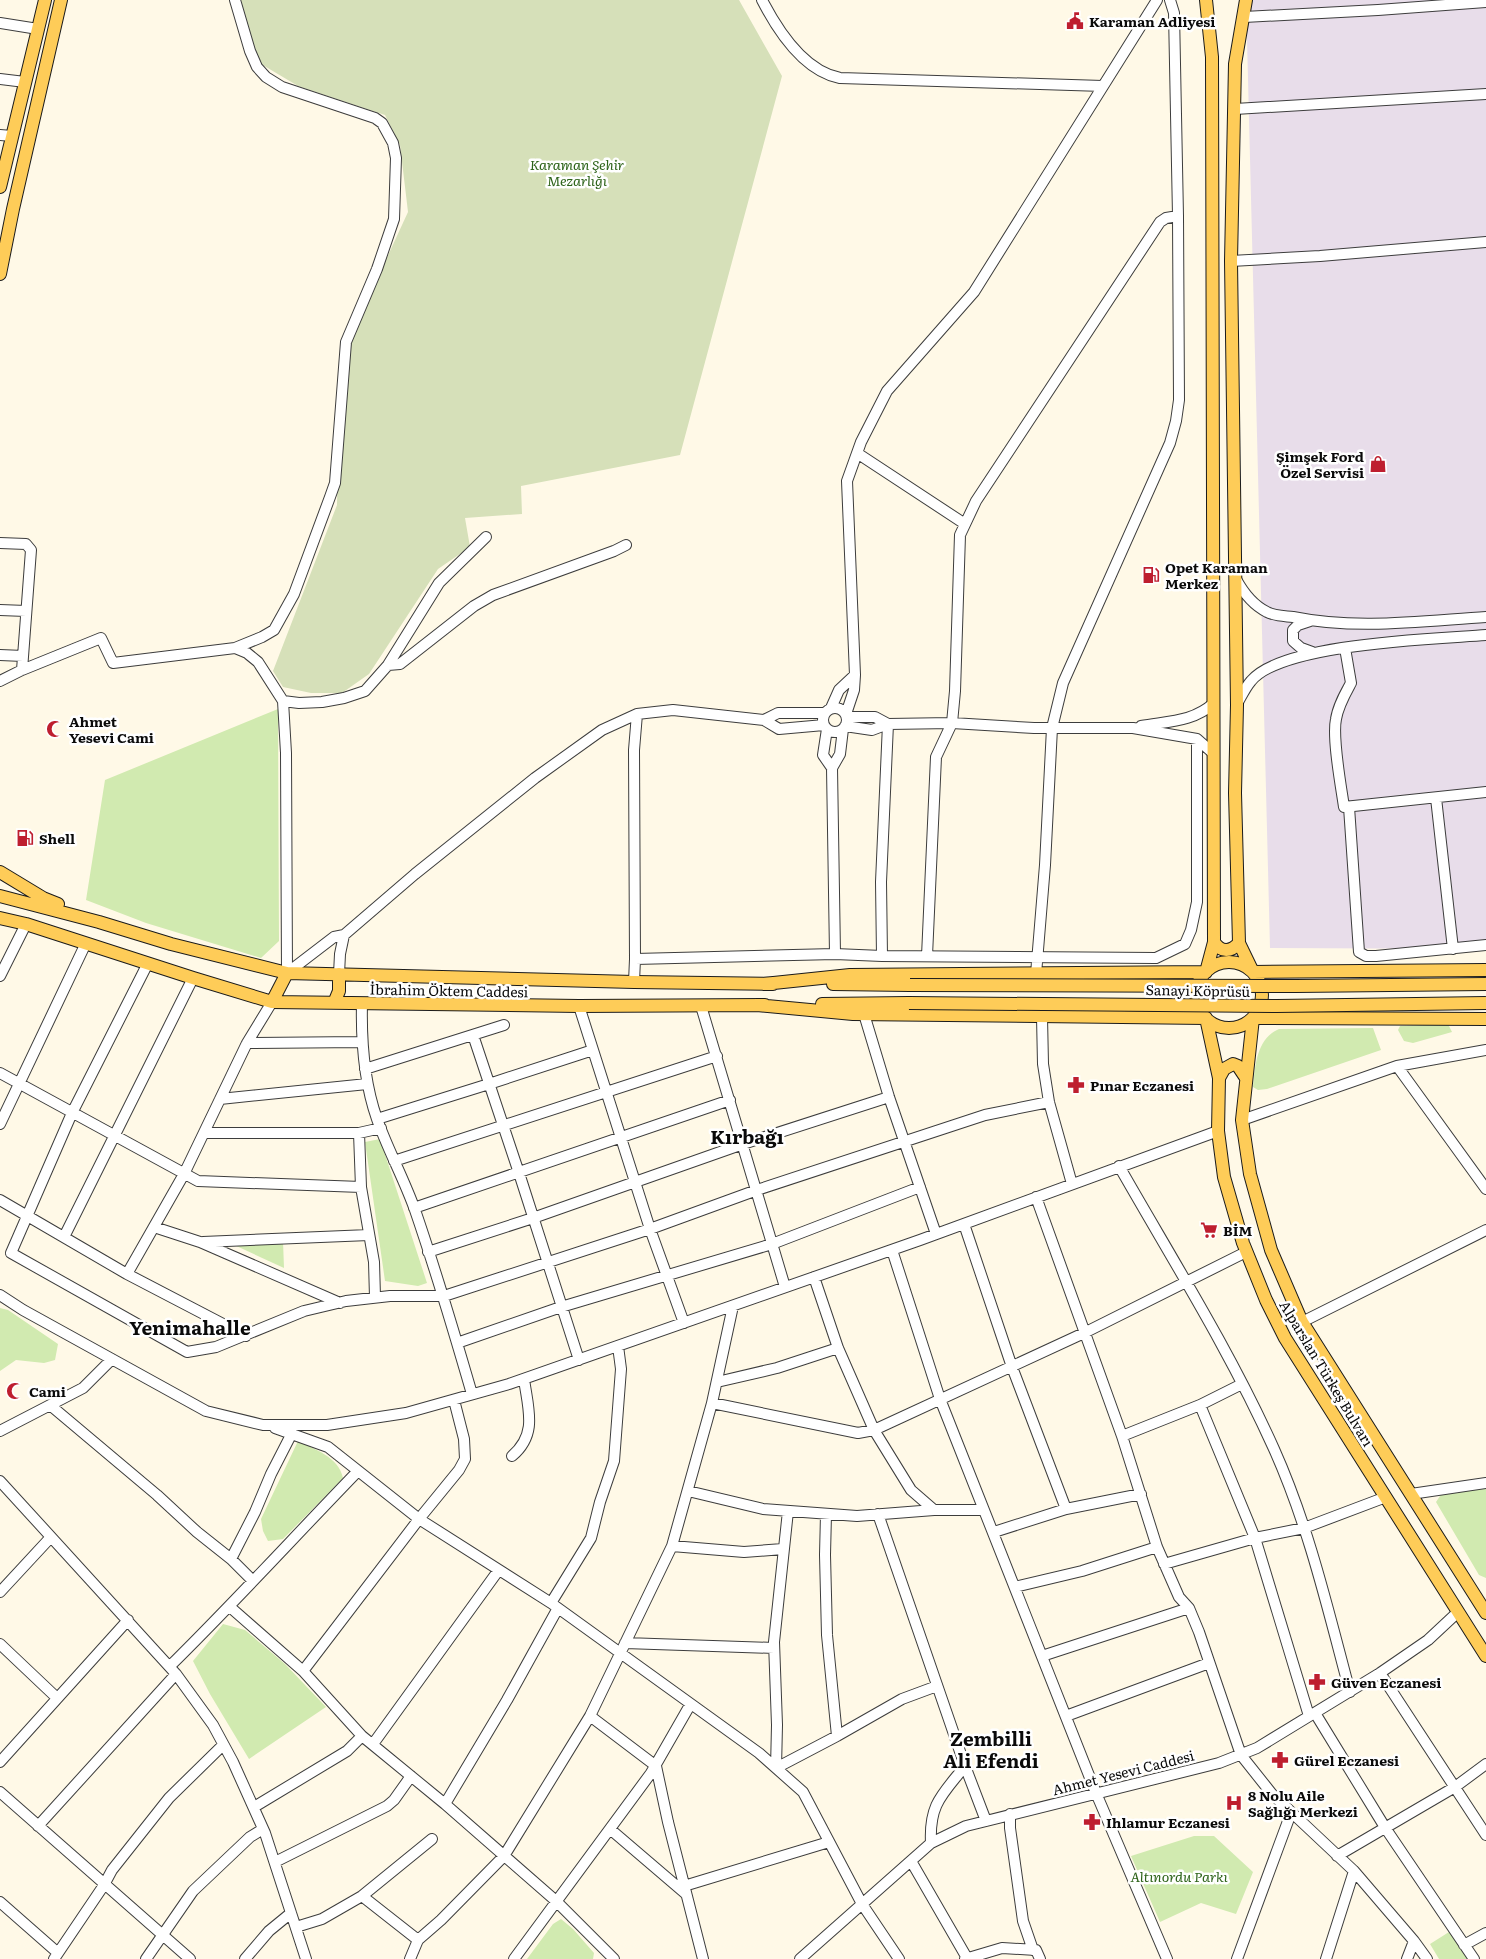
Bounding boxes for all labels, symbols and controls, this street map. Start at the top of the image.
public building icon: Karaman Adliyesi [1065,11,1085,31]
place label: Karaman Adliyesi [1089,11,1215,31]
park label: Karaman Şehir Mezarlığı [530,154,625,190]
place label: Şimşek Ford Özel Servisi [1276,446,1364,482]
shop icon: Şimşek Ford Özel Servisi [1368,454,1388,474]
place label: Opet Karaman Merkez [1165,557,1268,593]
fuel station icon: Opet Karaman Merkez [1141,565,1161,585]
place label: Ahmet Yesevi Cami [69,711,154,747]
mosque icon: Ahmet Yesevi Cami [45,719,65,739]
fuel station icon: Shell [15,828,35,848]
place label: Shell [39,828,75,848]
street label: İbrahim Öktem Caddesi [370,979,529,1001]
street label: Sanayi Köprüsü [1145,979,1251,1001]
pharmacy icon: Pınar Eczanesi [1066,1075,1086,1095]
place label: Pınar Eczanesi [1090,1075,1194,1095]
district label: Kırbağı [710,1122,784,1150]
supermarket icon: BİM [1199,1220,1219,1240]
place label: BİM [1223,1220,1253,1240]
street label: Alparslan Türkeş Bulvarı [1275,1296,1379,1450]
district label: Yenimahalle [129,1313,251,1341]
mosque icon: Cami [5,1381,25,1401]
place label: Cami [29,1381,66,1401]
pharmacy icon: Güven Eczanesi [1307,1672,1327,1692]
place label: Güven Eczanesi [1331,1672,1441,1692]
district label: Zembilli Ali Efendi [943,1724,1039,1774]
street label: Ahmet Yesevi Caddesi [1050,1745,1196,1799]
pharmacy icon: Gürel Eczanesi [1270,1750,1290,1770]
place label: Gürel Eczanesi [1294,1750,1399,1770]
place label: 8 Nolu Aile Sağlığı Merkezi [1248,1785,1358,1821]
hospital icon: 8 Nolu Aile Sağlığı Merkezi [1224,1793,1244,1813]
pharmacy icon: Ihlamur Eczanesi [1082,1812,1102,1832]
place label: Ihlamur Eczanesi [1106,1812,1230,1832]
park label: Altınordu Parkı [1130,1866,1228,1886]

